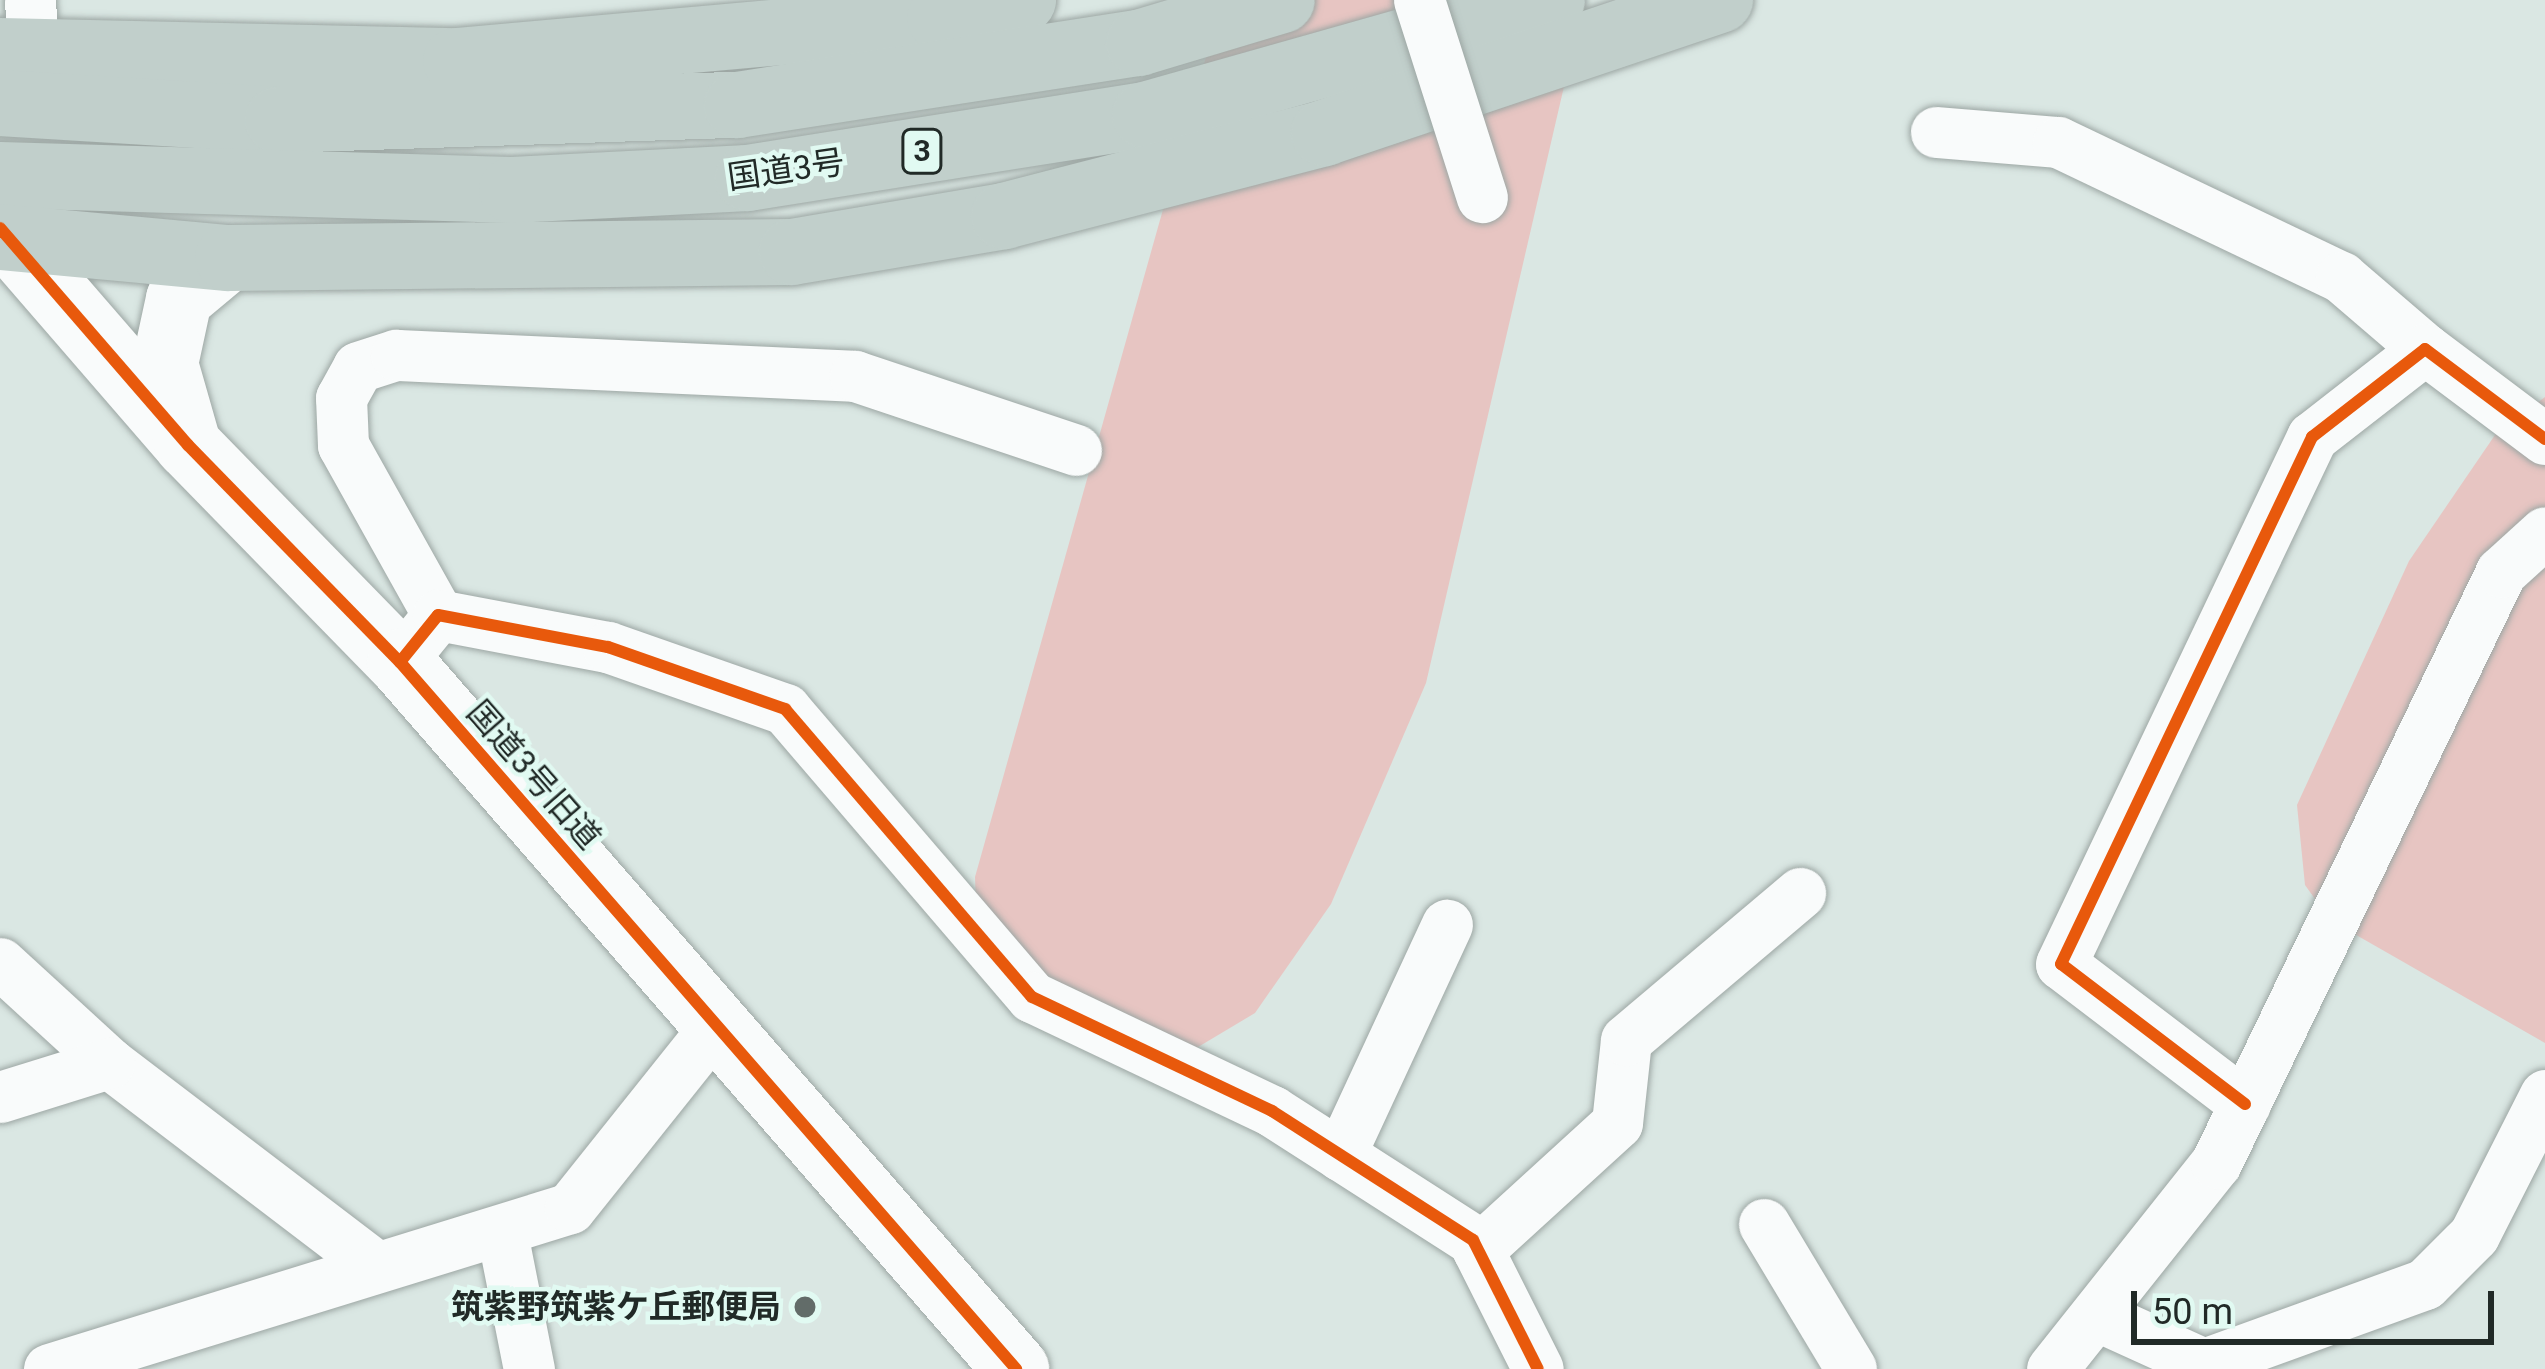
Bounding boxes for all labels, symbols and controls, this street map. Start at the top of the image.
road number: 3 [901,127,943,175]
street label: 国道3号 [725,142,847,198]
street label: 国道3号旧道 [459,693,609,857]
scale bar [2137,1267,2500,1341]
place label: 筑紫野筑紫ケ丘郵便局 [451,1287,781,1327]
text: 50 m [2152,1291,2233,1333]
marker: 筑紫野筑紫ケ丘郵便局 [792,1294,818,1320]

